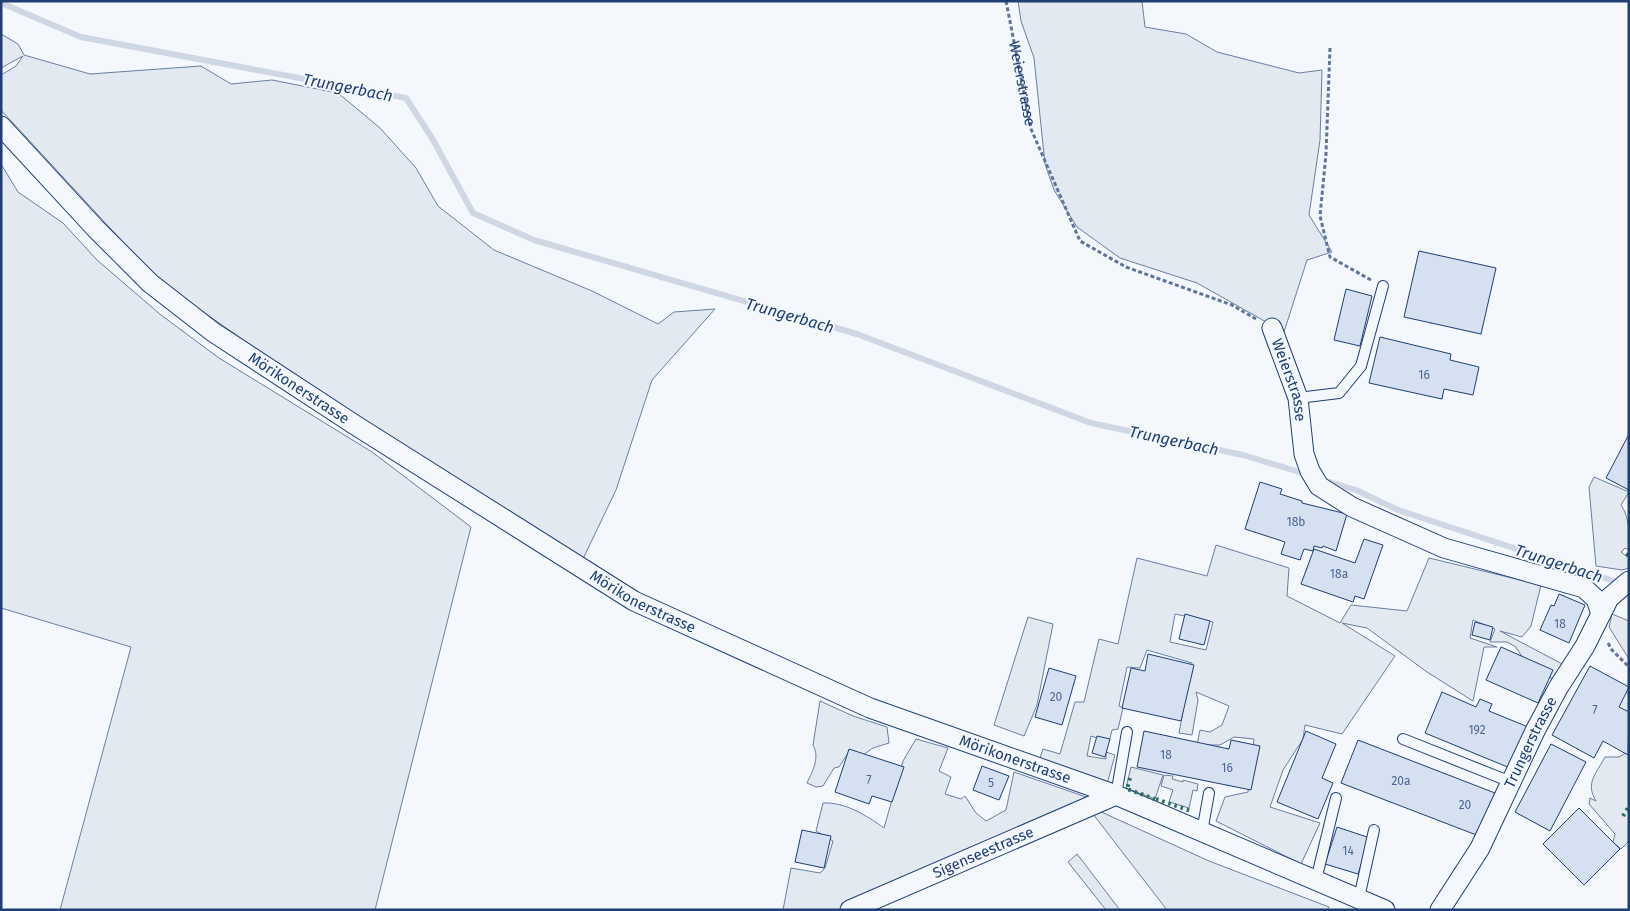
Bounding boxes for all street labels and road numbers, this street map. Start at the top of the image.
street label: Weierstrasse [1005,39,1039,127]
street label: Weierstrasse [1268,336,1309,422]
street label: Mörikonerstrasse [245,349,353,428]
street label: Mörikonerstrasse [587,566,698,637]
street label: Trungerstrasse [1501,693,1561,791]
street label: Mörikonerstrasse [957,731,1073,787]
street label: Sigenseestrasse [930,823,1036,882]

